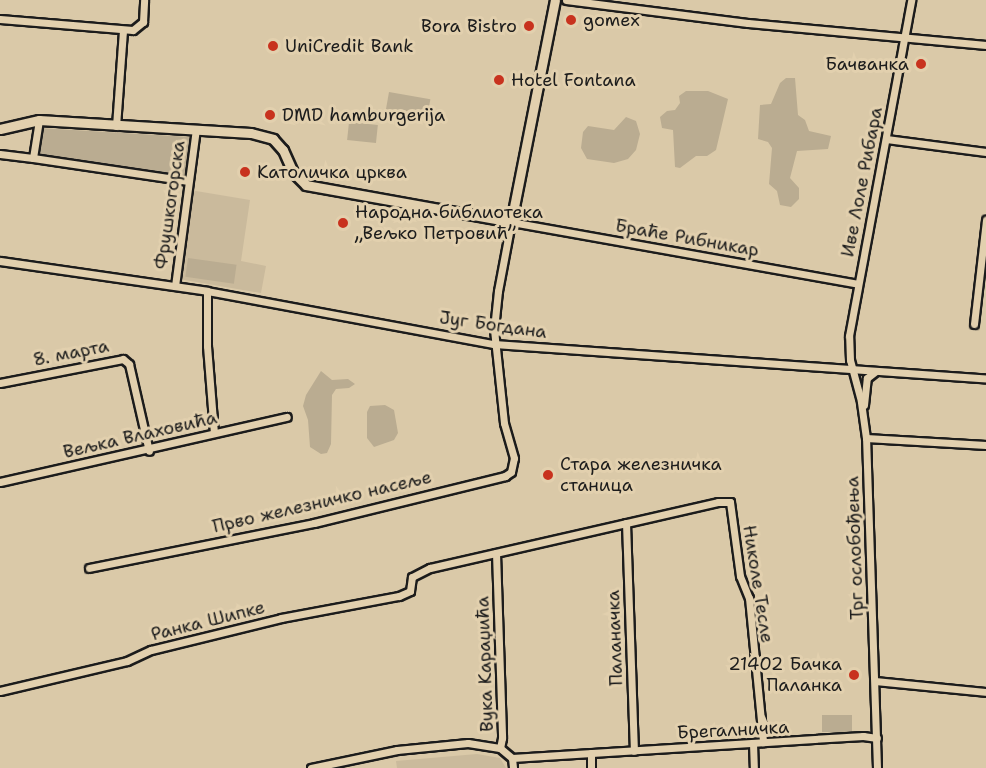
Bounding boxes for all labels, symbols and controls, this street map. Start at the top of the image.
place label: gomex [583,9,640,31]
marker: gomex [564,13,578,27]
place label: Bora Bistro [421,15,517,37]
marker: Bora Bistro [522,19,536,33]
place label: UniCredit Bank [285,35,414,57]
marker: UniCredit Bank [266,39,280,53]
place label: Бачванка [825,53,909,75]
marker: Бачванка [914,57,928,71]
place label: Hotel Fontana [511,69,636,91]
marker: Hotel Fontana [492,73,506,87]
place label: DMD hamburgerija [282,104,445,126]
street label: Иве Лоле Рибара [837,105,887,259]
marker: DMD hamburgerija [263,108,277,122]
street label: Фрушкогорска [150,139,190,271]
place label: Католичка црква [257,161,407,183]
marker: Католичка црква [238,165,252,179]
place label: Народна библиотека „Вељко Петровић” [355,202,543,244]
street label: Браће Рибникар [613,215,761,261]
marker: Народна библиотека „Вељко Петровић” [336,216,350,230]
street label: Југ Богдана [438,307,548,343]
street label: 8. марта [31,335,111,371]
street label: Вељка Влаховића [61,407,219,463]
place label: Стара железничка станица [560,454,722,496]
street label: Прво железничко насеље [210,466,434,538]
marker: Стара железничка станица [541,468,555,482]
street label: Трг ослобођења [842,476,868,620]
street label: Николе Тесле [738,524,778,644]
street label: Паланачка [603,590,627,686]
street label: Ранка Шипке [149,596,267,646]
street label: Вука Караџића [472,596,498,732]
place label: 21402 Бачка Паланка [728,654,842,696]
marker: 21402 Бачка Паланка [847,668,861,682]
street label: Брегалничка [676,716,790,744]

